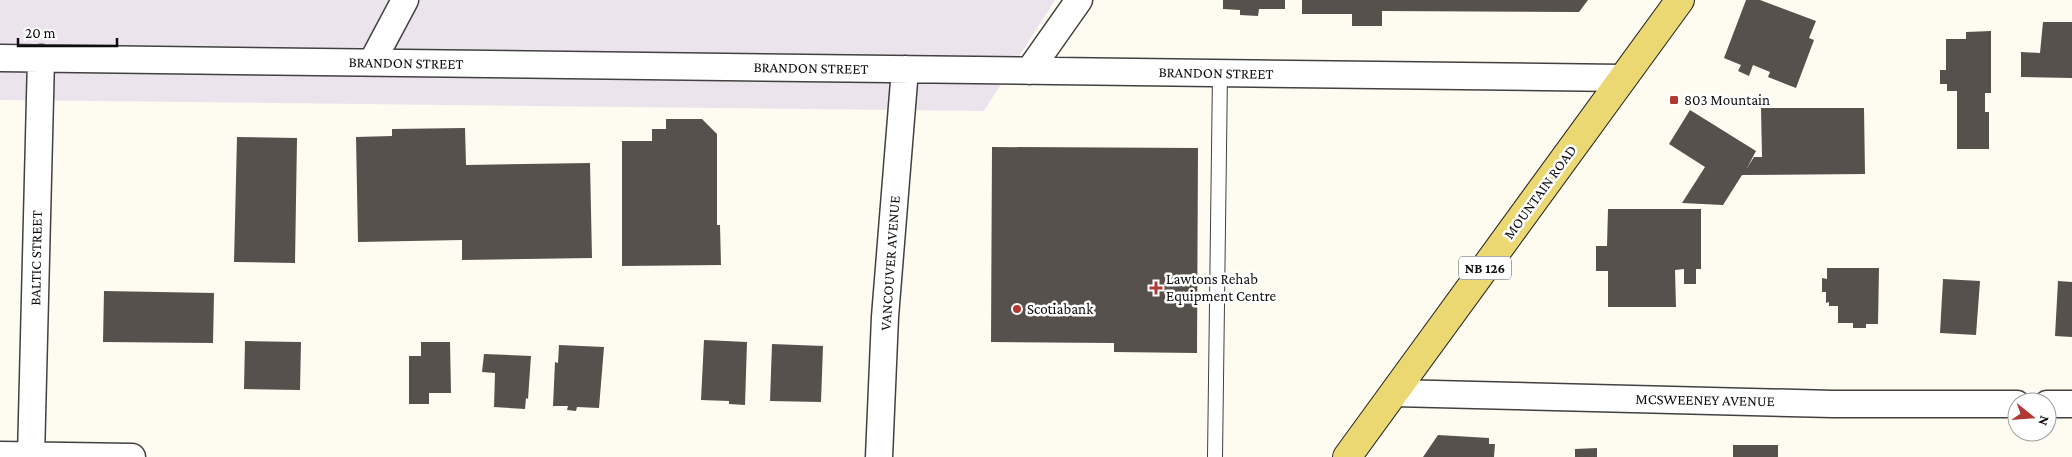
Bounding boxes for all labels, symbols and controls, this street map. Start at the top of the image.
scale bar [18,15,116,47]
text: 20 m [25,25,56,41]
street label: BRANDON STREET [348,54,464,72]
street label: BRANDON STREET [753,59,869,77]
street label: BRANDON STREET [1158,64,1274,82]
place label: 803 Mountain [1684,92,1770,108]
marker: 803 Mountain [1668,94,1680,106]
street label: MOUNTAIN ROAD [1501,142,1579,242]
street label: VANCOUVER AVENUE [877,195,903,331]
street label: BALTIC STREET [27,210,45,306]
road number: NB 126 [1459,256,1511,280]
place label: Lawtons Rehab Equipment Centre [1166,271,1276,305]
marker: Lawtons Rehab Equipment Centre [1150,282,1162,294]
place label: Scotiabank [1027,301,1094,317]
marker: Scotiabank [1011,303,1023,315]
street label: MCSWEENEY AVENUE [1635,391,1775,409]
north arrow [2007,392,2057,442]
text: N [2035,414,2053,428]

